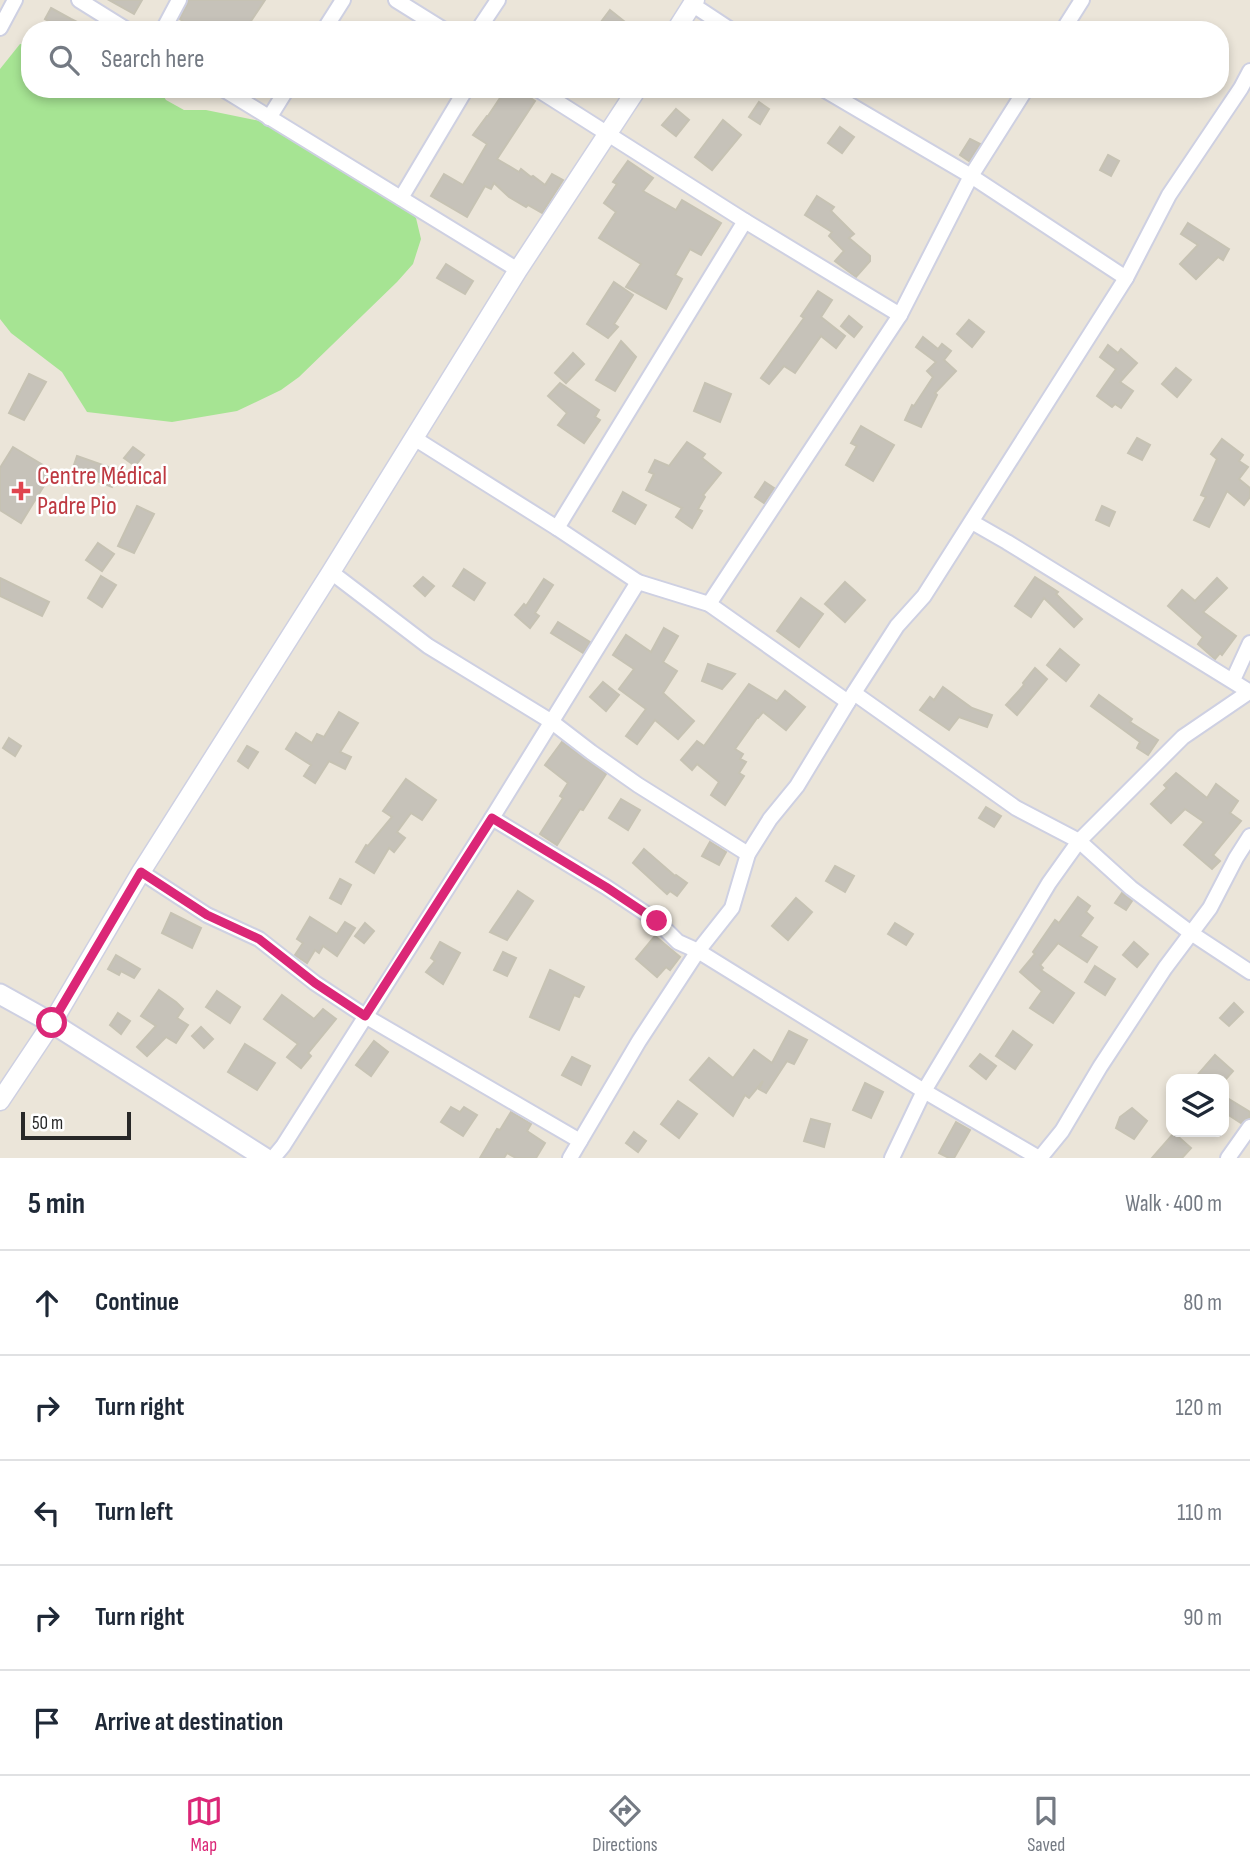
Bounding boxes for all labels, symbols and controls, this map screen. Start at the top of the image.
search box [21,21,1229,98]
icon: search [45,41,83,79]
text: Search here [101,44,204,75]
place label: Centre Médical Padre Pio [37,461,167,522]
marker: Centre Médical Padre Pio [11,481,31,501]
route end [641,905,672,936]
route start [36,1007,67,1038]
map controls [1166,1074,1229,1137]
button: layers [1166,1074,1229,1137]
scale bar [21,1109,131,1141]
text: 50 m [32,1112,63,1135]
text: 5 min [28,1186,85,1222]
text: Walk · 400 m [1125,1190,1222,1218]
icon: ahead [28,1284,66,1322]
text: Continue [95,1287,179,1318]
text: 80 m [1183,1289,1222,1317]
icon: right [28,1389,66,1427]
text: Turn right [95,1392,184,1423]
text: 120 m [1176,1394,1222,1422]
icon: left [28,1494,66,1532]
text: Turn left [95,1497,173,1528]
text: 110 m [1177,1499,1222,1527]
icon: right [28,1599,66,1637]
text: Turn right [95,1602,184,1633]
text: 90 m [1183,1604,1222,1632]
icon: arrive [28,1704,66,1742]
text: Arrive at destination [95,1707,283,1738]
tab: Map [185,1792,223,1857]
tab: Directions [592,1792,658,1857]
tab: Saved [1027,1792,1065,1857]

